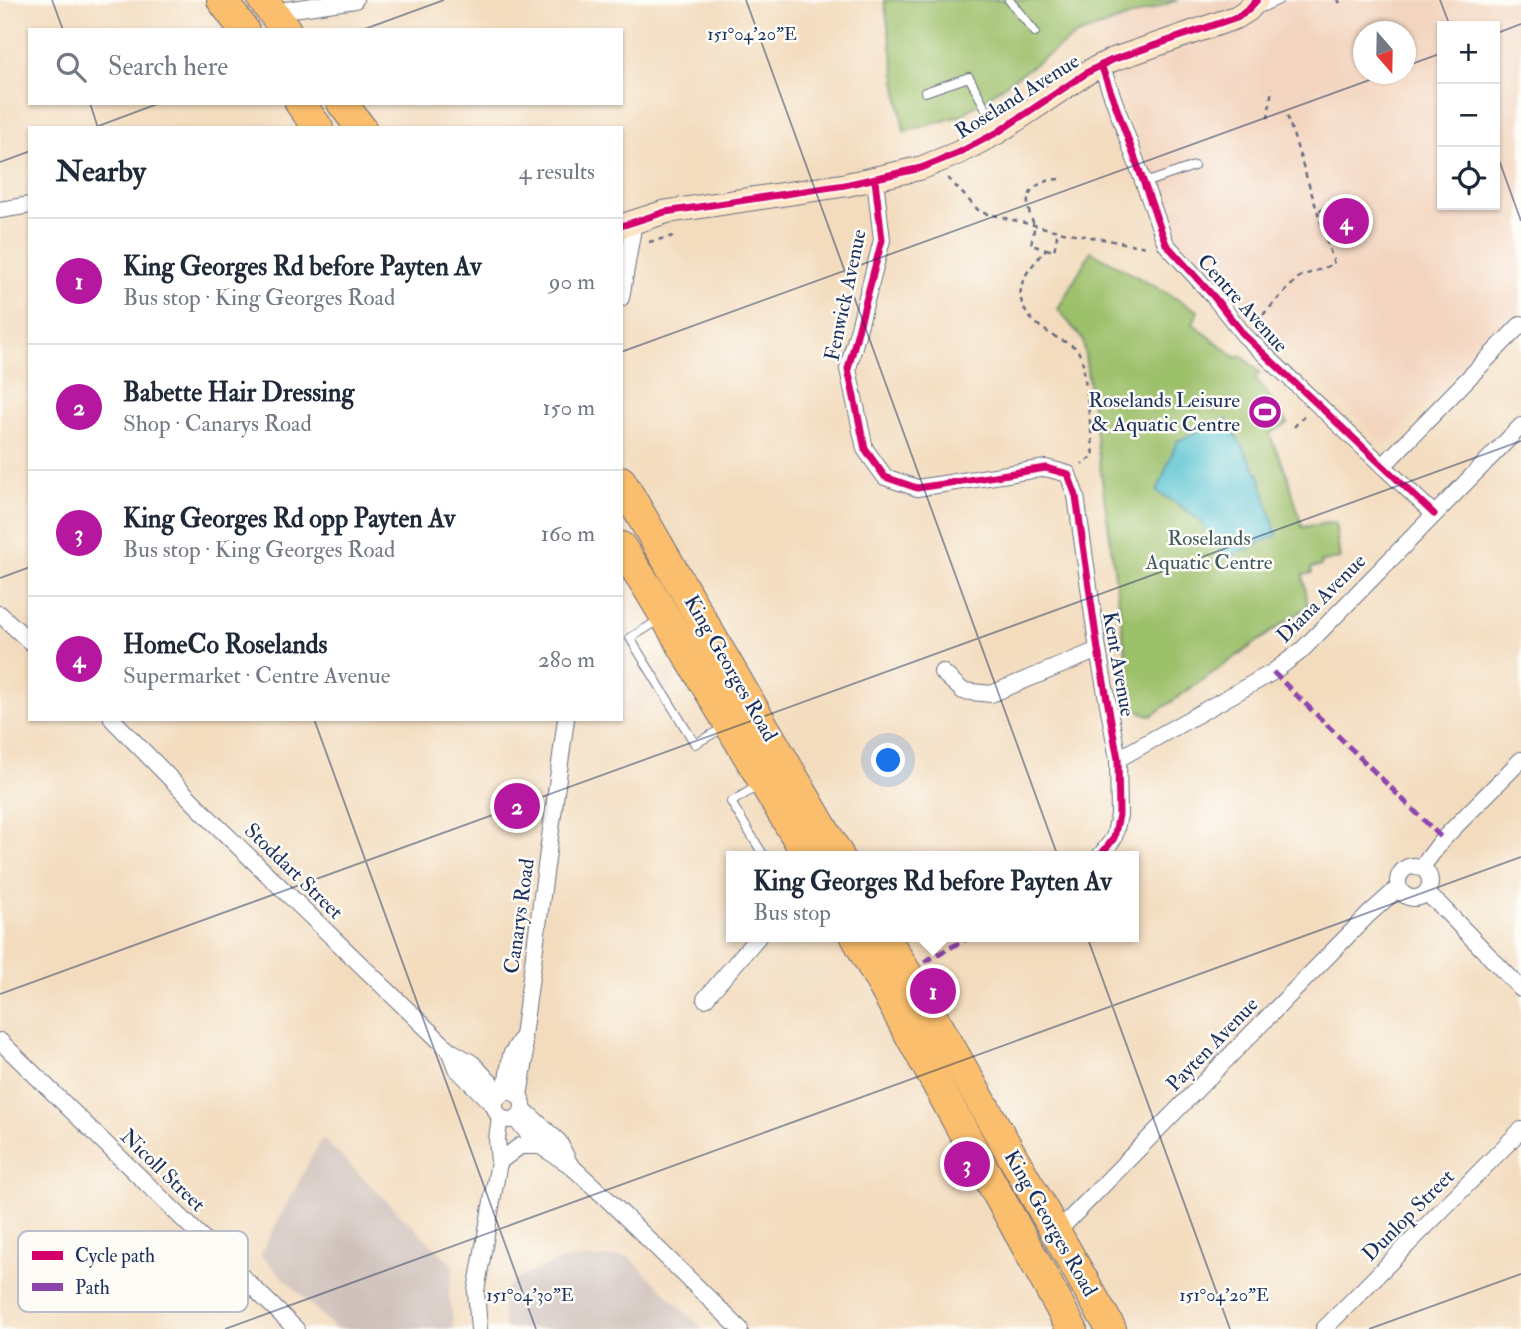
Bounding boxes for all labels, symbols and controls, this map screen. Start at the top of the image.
north arrow [1353,21,1416,84]
map controls [1437,21,1500,210]
button: + [1437,21,1500,84]
text: 151°04'20"E [707,23,797,46]
search box [28,28,623,105]
street label: Roseland Avenue [950,47,1084,145]
icon: search [52,48,90,86]
text: Search here [108,51,228,83]
button: − [1437,84,1500,147]
button: locate [1437,147,1500,210]
text: Nearby [56,153,146,190]
text: 4 results [519,157,595,186]
pin: 4 [1323,195,1369,247]
street label: Fenwick Avenue [818,226,873,364]
street label: Centre Avenue [1191,248,1294,358]
text: King Georges Rd before Payten Av [123,251,481,283]
text: 1 [75,267,83,296]
text: 90 m [549,267,595,296]
text: Bus stop · King Georges Road [123,283,395,312]
text: Babette Hair Dressing [123,377,354,409]
place label: Roselands Leisure & Aquatic Centre [1088,387,1240,438]
text: 2 [73,393,85,422]
text: 150 m [542,393,595,422]
sports icon: Roselands Leisure & Aquatic Centre [1246,393,1284,431]
text: Shop · Canarys Road [123,409,312,438]
text: King Georges Rd opp Payten Av [123,503,455,535]
text: 3 [75,519,83,548]
text: 160 m [541,519,595,548]
park label: Roselands Aquatic Centre [1144,525,1273,576]
text: Bus stop · King Georges Road [123,535,395,564]
street label: Diana Avenue [1271,548,1372,649]
street label: King Georges Road [678,590,784,747]
street label: Kent Avenue [1096,610,1141,719]
text: HomeCo Roselands [123,629,328,661]
text: 4 [73,645,85,674]
text: 280 m [538,645,595,674]
text: Supermarket · Centre Avenue [123,661,390,690]
your location [871,743,905,777]
pin: 2 [494,780,540,832]
street label: Stoddart Street [238,817,349,925]
popup [726,851,1139,942]
street label: Canarys Road [498,856,541,975]
text: King Georges Rd before Payten Av [753,866,1112,898]
text: Bus stop [753,898,831,927]
pin: 1 [910,965,956,1017]
street label: Payten Avenue [1161,991,1264,1097]
street label: Nicoll Street [114,1123,211,1218]
pin: 3 [944,1138,990,1190]
street label: King Georges Road [998,1145,1104,1302]
street label: Dunlop Street [1356,1163,1460,1267]
legend [18,1231,248,1312]
text: Cycle path [75,1244,155,1269]
text: Path [75,1276,110,1300]
text: 151°04'30"E [486,1284,574,1307]
text: 151°04'20"E [1179,1284,1269,1307]

